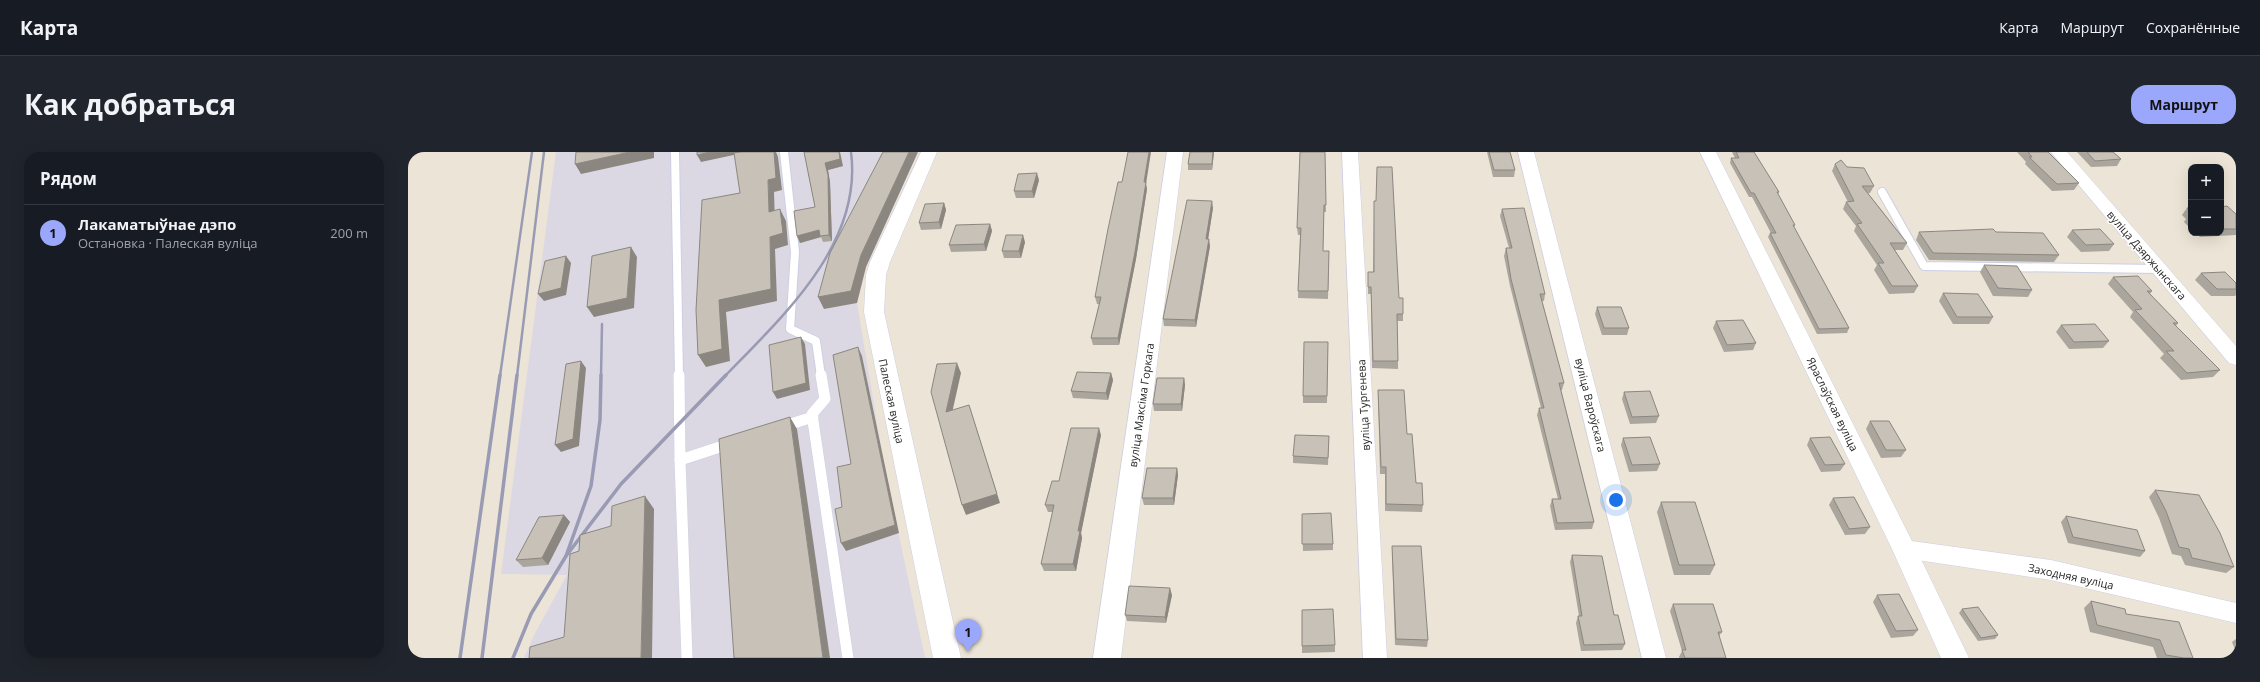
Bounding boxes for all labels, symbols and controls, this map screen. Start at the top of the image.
text: Карта [20,15,78,41]
text: Карта [1999,18,2038,37]
text: Маршрут [2060,18,2124,37]
text: Сохранённые [2146,18,2240,37]
text: Как добраться [24,85,236,123]
button: Маршрут [2131,85,2236,124]
map controls [2188,164,2224,236]
button: + [2188,164,2224,200]
text: Рядом [40,167,97,190]
button: − [2188,200,2224,236]
street label: вуліца Дзяржынскага [2104,207,2190,303]
text: Лакаматыўнае дэпо [78,214,236,234]
text: 1 [49,224,57,242]
text: 200 m [330,224,368,242]
text: Остановка · Палеская вуліца [78,234,258,252]
street label: вуліца Максіма Горкага [1125,342,1157,468]
street label: Яраслаўская вуліца [1804,354,1862,454]
street label: вуліца Вароўскага [1572,356,1610,454]
street label: Палеская вуліца [876,357,908,445]
street label: вуліца Тургенева [1353,359,1373,451]
your location [1606,490,1626,510]
street label: Заходняя вуліца [2027,560,2115,592]
pin: 1 [955,619,981,652]

